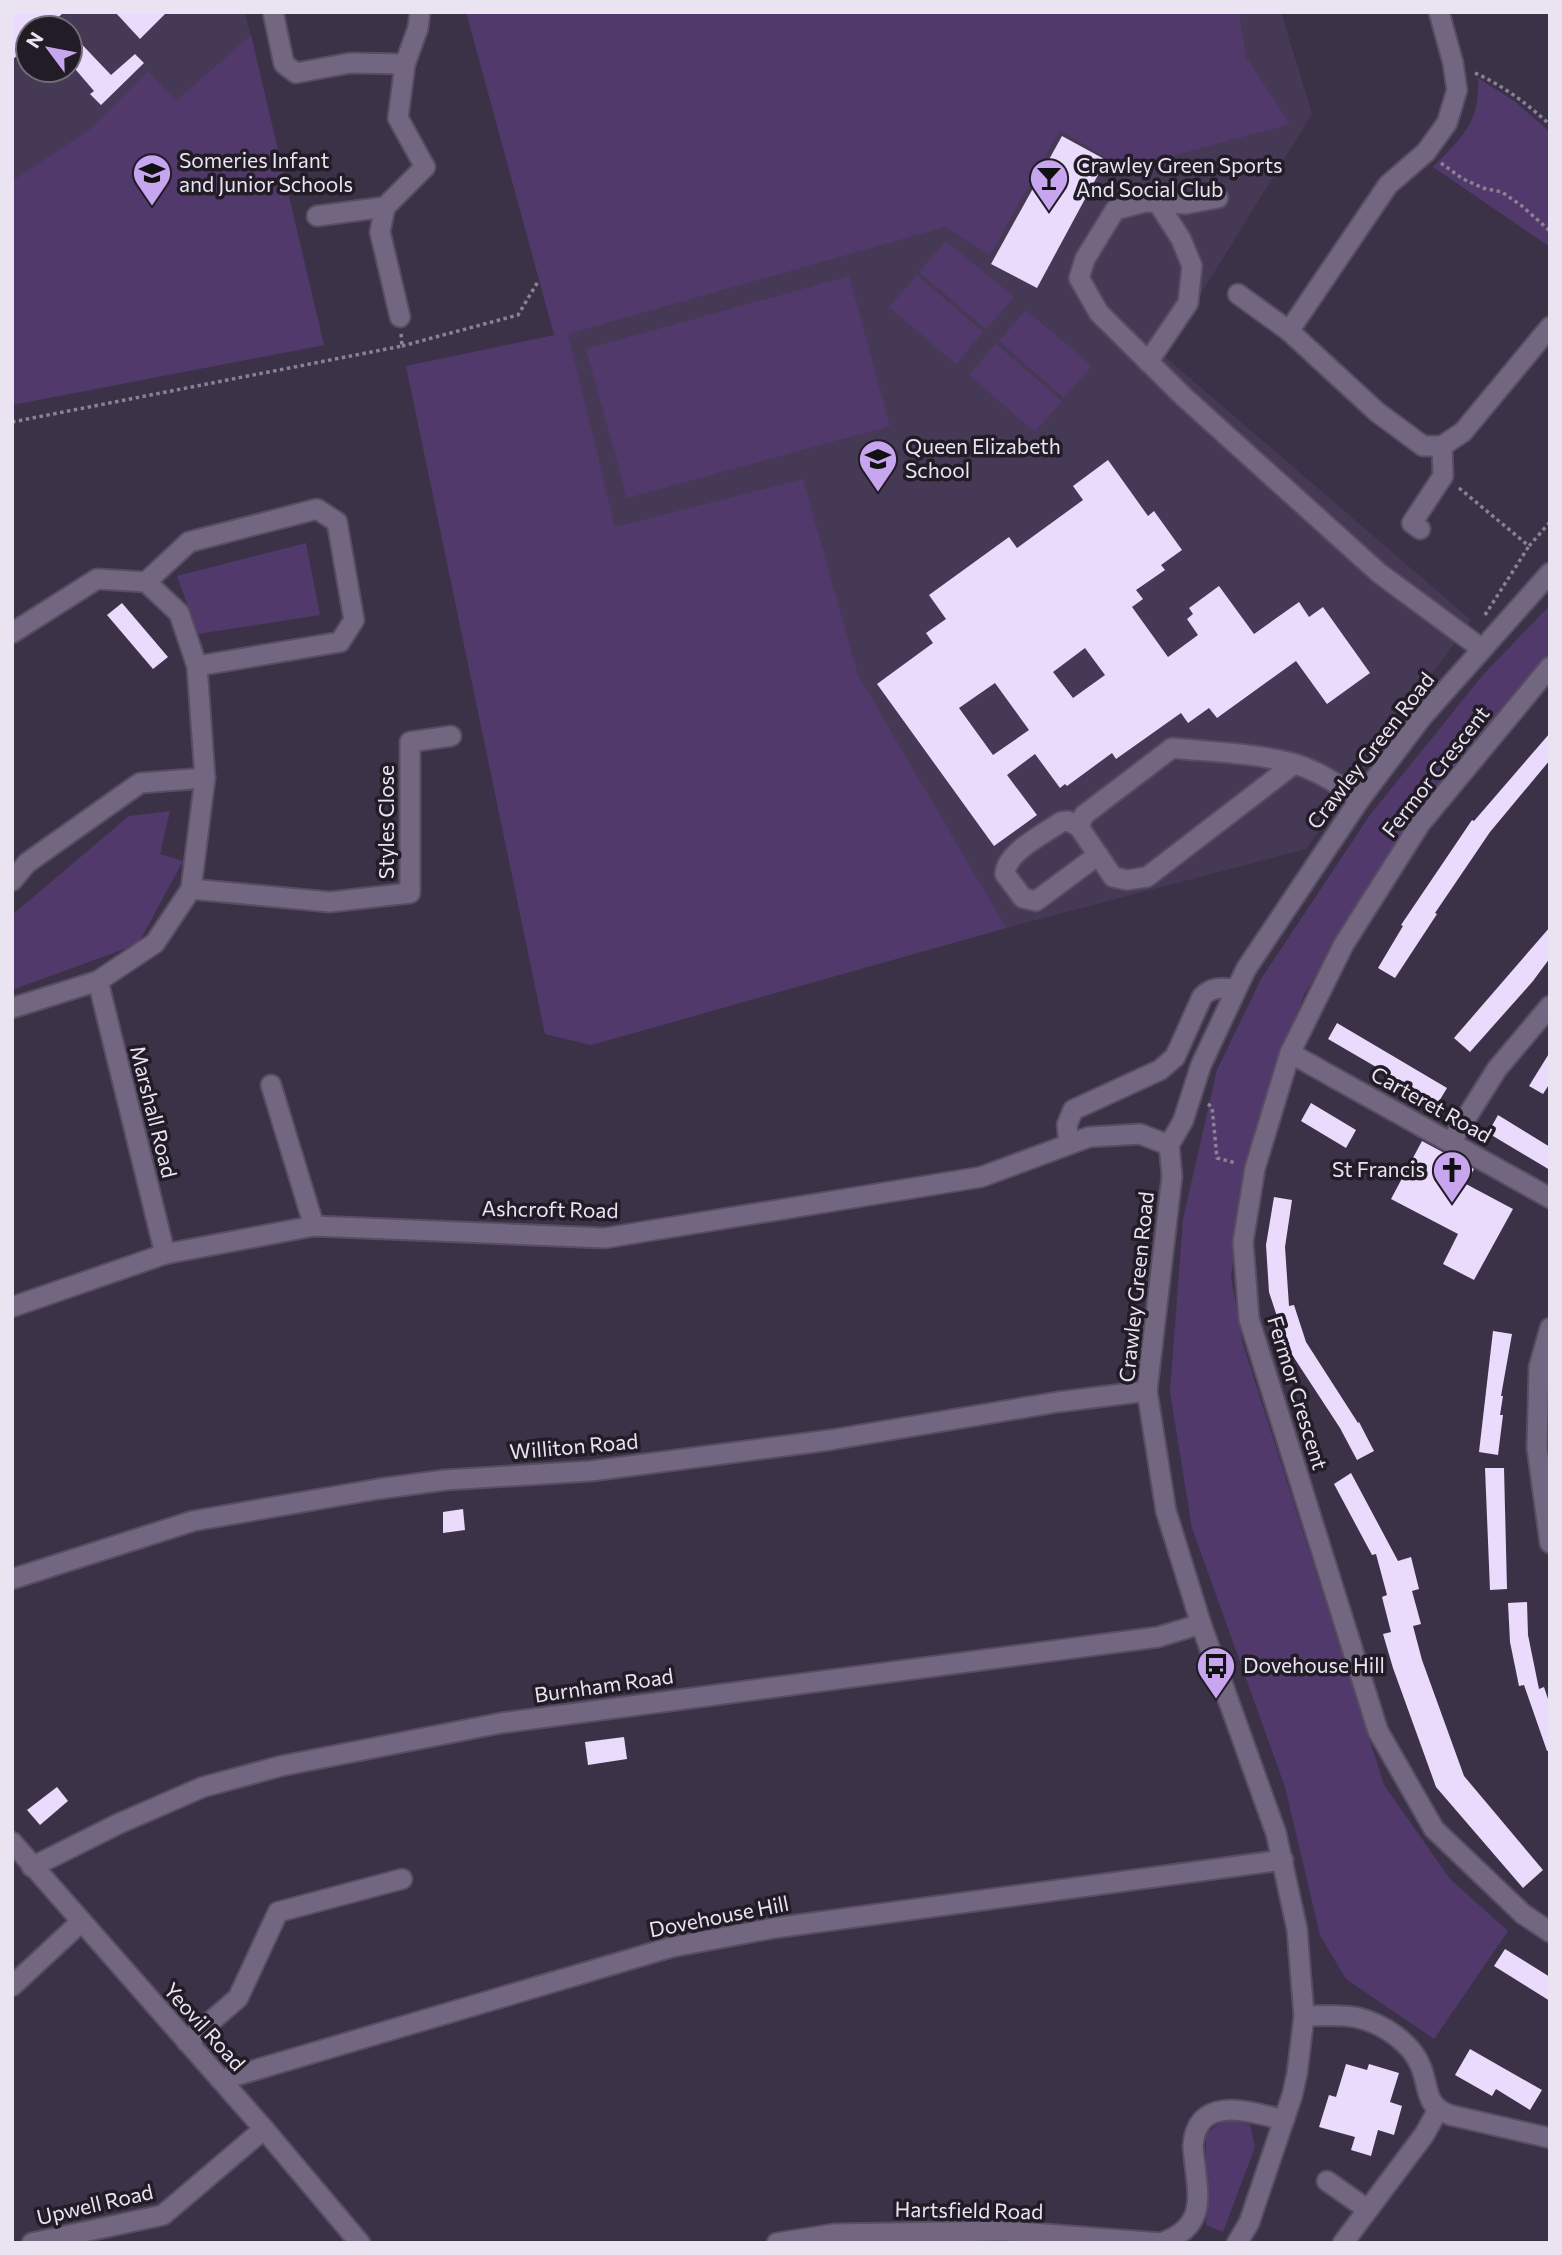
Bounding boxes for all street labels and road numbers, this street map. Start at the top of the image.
street label: Crawley Green Road [1301,667,1439,833]
street label: Fermor Crescent [1376,701,1494,842]
street label: Styles Close [373,765,398,879]
street label: Marshall Road [126,1043,183,1180]
street label: Carteret Road [1367,1060,1496,1147]
street label: Crawley Green Road [1113,1190,1158,1384]
street label: Ashcroft Road [481,1195,619,1222]
street label: Fermor Crescent [1263,1313,1334,1472]
street label: Williton Road [509,1427,639,1464]
street label: Burnham Road [533,1662,675,1707]
street label: Dovehouse Hill [647,1890,791,1941]
street label: Yeovil Road [159,1977,251,2075]
street label: Upwell Road [34,2178,155,2229]
street label: Hartsfield Road [895,2196,1043,2223]

